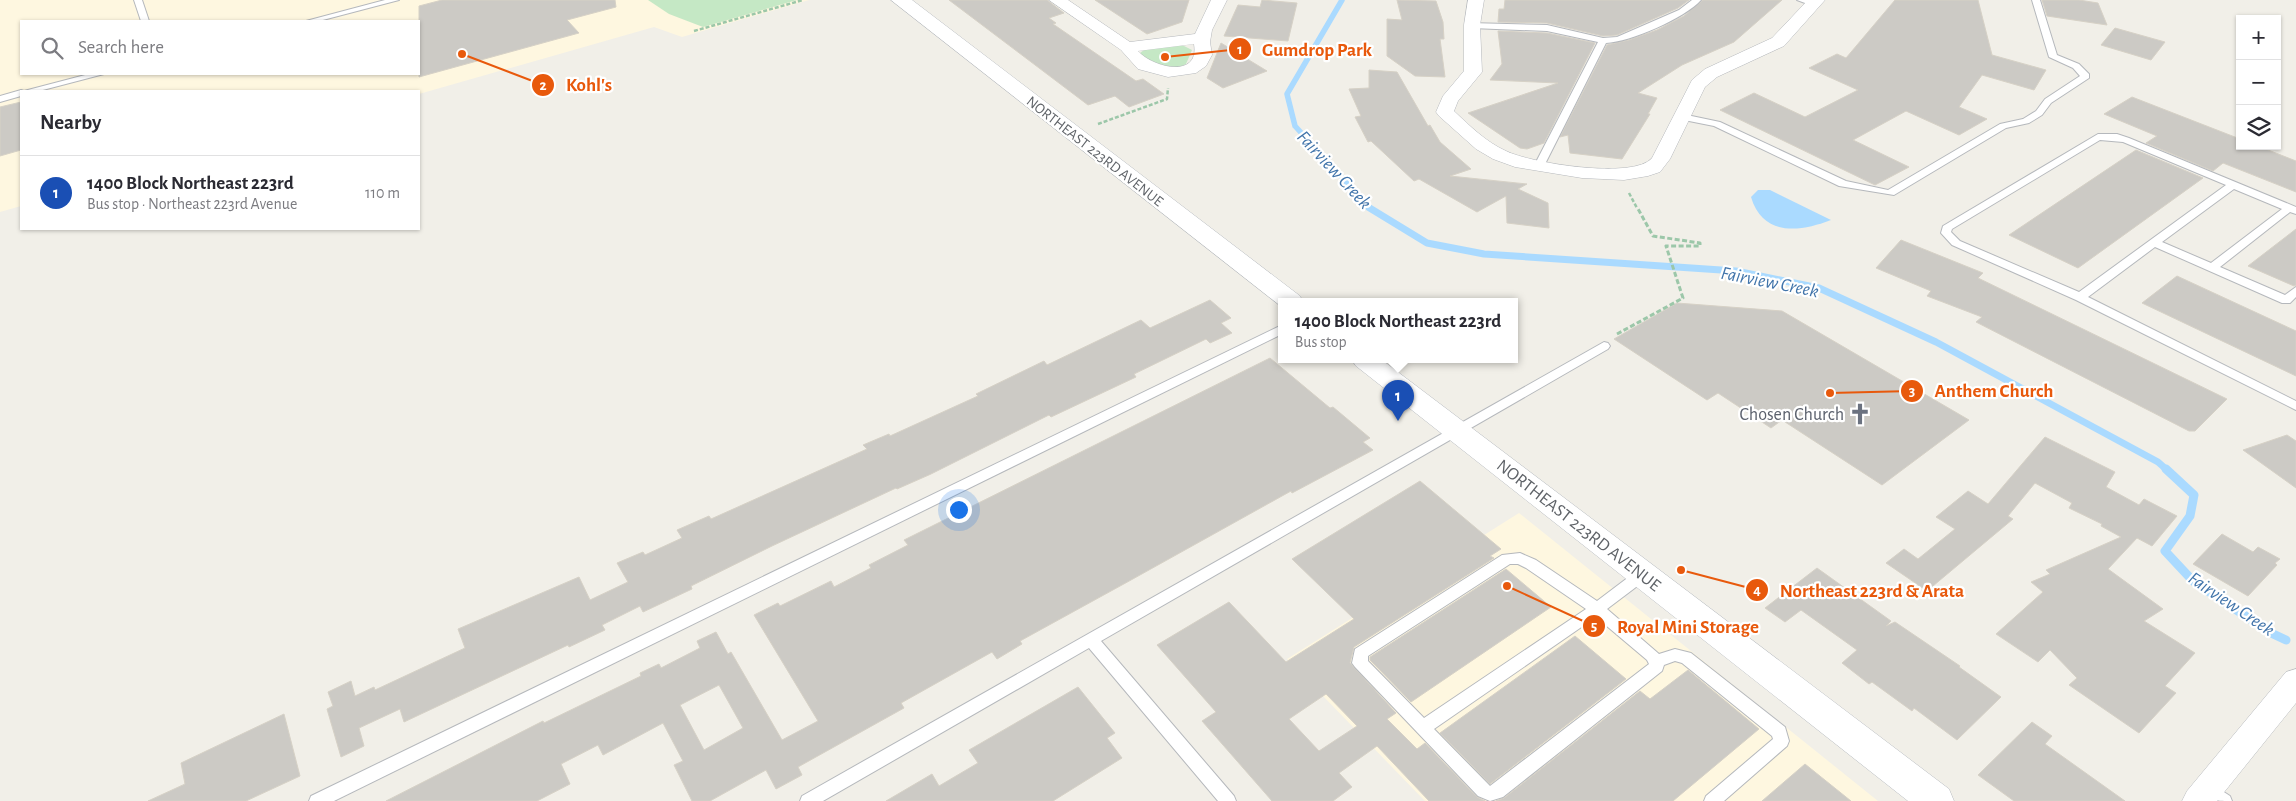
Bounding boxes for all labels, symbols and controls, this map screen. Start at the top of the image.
map controls [2236,15,2281,150]
button: + [2236,15,2281,60]
search box [20,20,420,75]
callout: Gumdrop Park [1227,32,1382,66]
icon: search [38,34,66,62]
text: Search here [78,38,164,57]
text: Gumdrop Park [1262,41,1373,60]
text: 1 [1237,42,1243,57]
button: − [2236,60,2281,105]
callout: Kohl's [531,68,622,102]
text: Kohl's [566,76,612,95]
text: 2 [539,78,547,93]
street label: NORTHEAST 223RD AVENUE [1024,94,1166,209]
button: layers [2236,105,2281,150]
text: Nearby [40,112,101,133]
water label: Fairview Creek [1293,127,1375,213]
text: 1400 Block Northeast 223rd [87,174,294,193]
text: 1 [53,185,59,201]
text: 110 m [365,185,400,201]
text: Bus stop · Northeast 223rd Avenue [87,196,297,212]
water label: Fairview Creek [1719,264,1820,301]
popup [1278,298,1518,363]
text: 1400 Block Northeast 223rd [1295,312,1501,331]
text: Bus stop [1295,334,1347,350]
callout: Anthem Church [1899,374,2063,408]
pin: 1 [1382,380,1414,421]
text: Anthem Church [1935,382,2053,401]
text: 3 [1909,384,1915,399]
church icon: Chosen Church [1847,401,1873,427]
place label: Chosen Church [1739,406,1844,424]
street label: NORTHEAST 223RD AVENUE [1493,456,1664,595]
your location [946,497,972,523]
water label: Fairview Creek [2185,569,2278,640]
callout: Northeast 223rd & Arata [1744,573,1974,607]
text: Northeast 223rd & Arata [1780,582,1964,601]
text: 4 [1753,583,1761,598]
callout: Royal Mini Storage [1582,609,1769,643]
text: Royal Mini Storage [1617,618,1759,637]
text: 5 [1591,619,1597,634]

